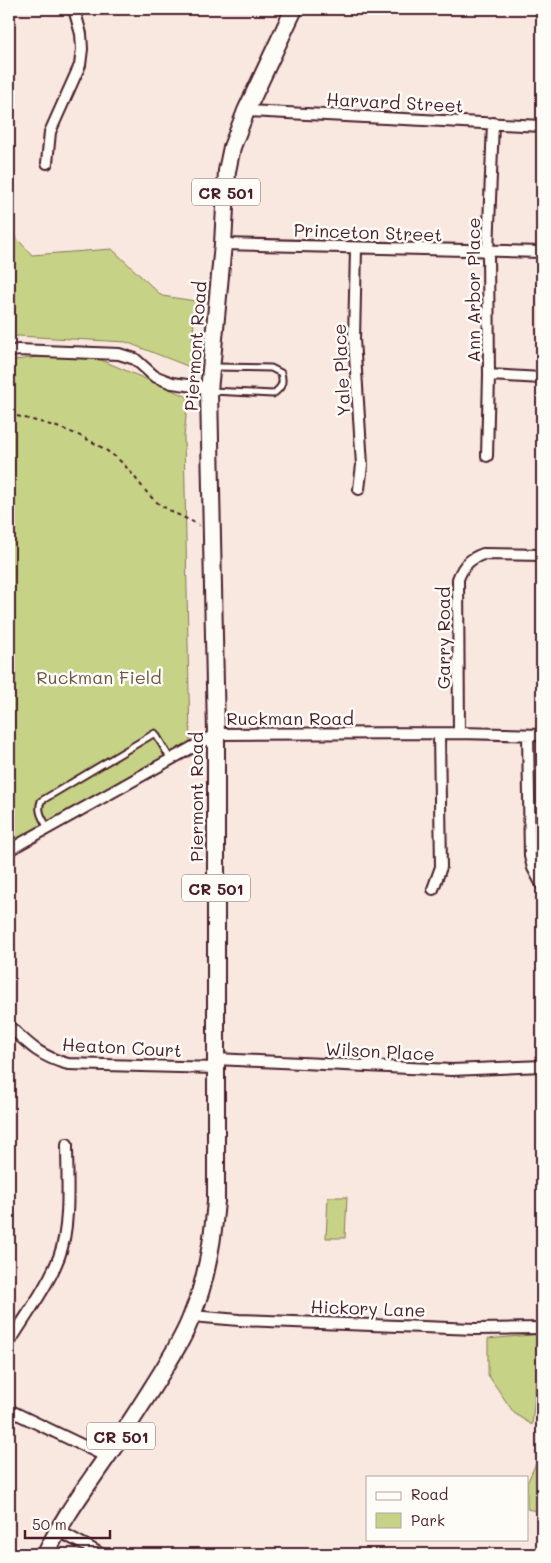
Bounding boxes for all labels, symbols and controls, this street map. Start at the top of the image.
street label: Harvard Street [326,86,464,118]
road number: CR 501 [192,178,260,206]
street label: Princeton Street [293,217,443,247]
street label: Ann Arbor Place [461,217,485,363]
street label: Piermont Road [178,280,212,412]
street label: Yale Place [327,323,355,417]
street label: Garry Road [431,587,455,689]
park label: Ruckman Field [36,665,162,689]
street label: Ruckman Road [226,706,354,730]
street label: Piermont Road [184,732,208,862]
road number: CR 501 [182,874,250,901]
street label: Heaton Court [62,1032,182,1062]
street label: Wilson Place [325,1036,435,1066]
street label: Hickory Lane [310,1294,426,1322]
road number: CR 501 [87,1422,155,1450]
legend [366,1476,528,1540]
text: Road [411,1484,448,1504]
scale bar [25,1508,110,1540]
text: Park [411,1510,445,1530]
text: 50 m [32,1514,67,1534]

